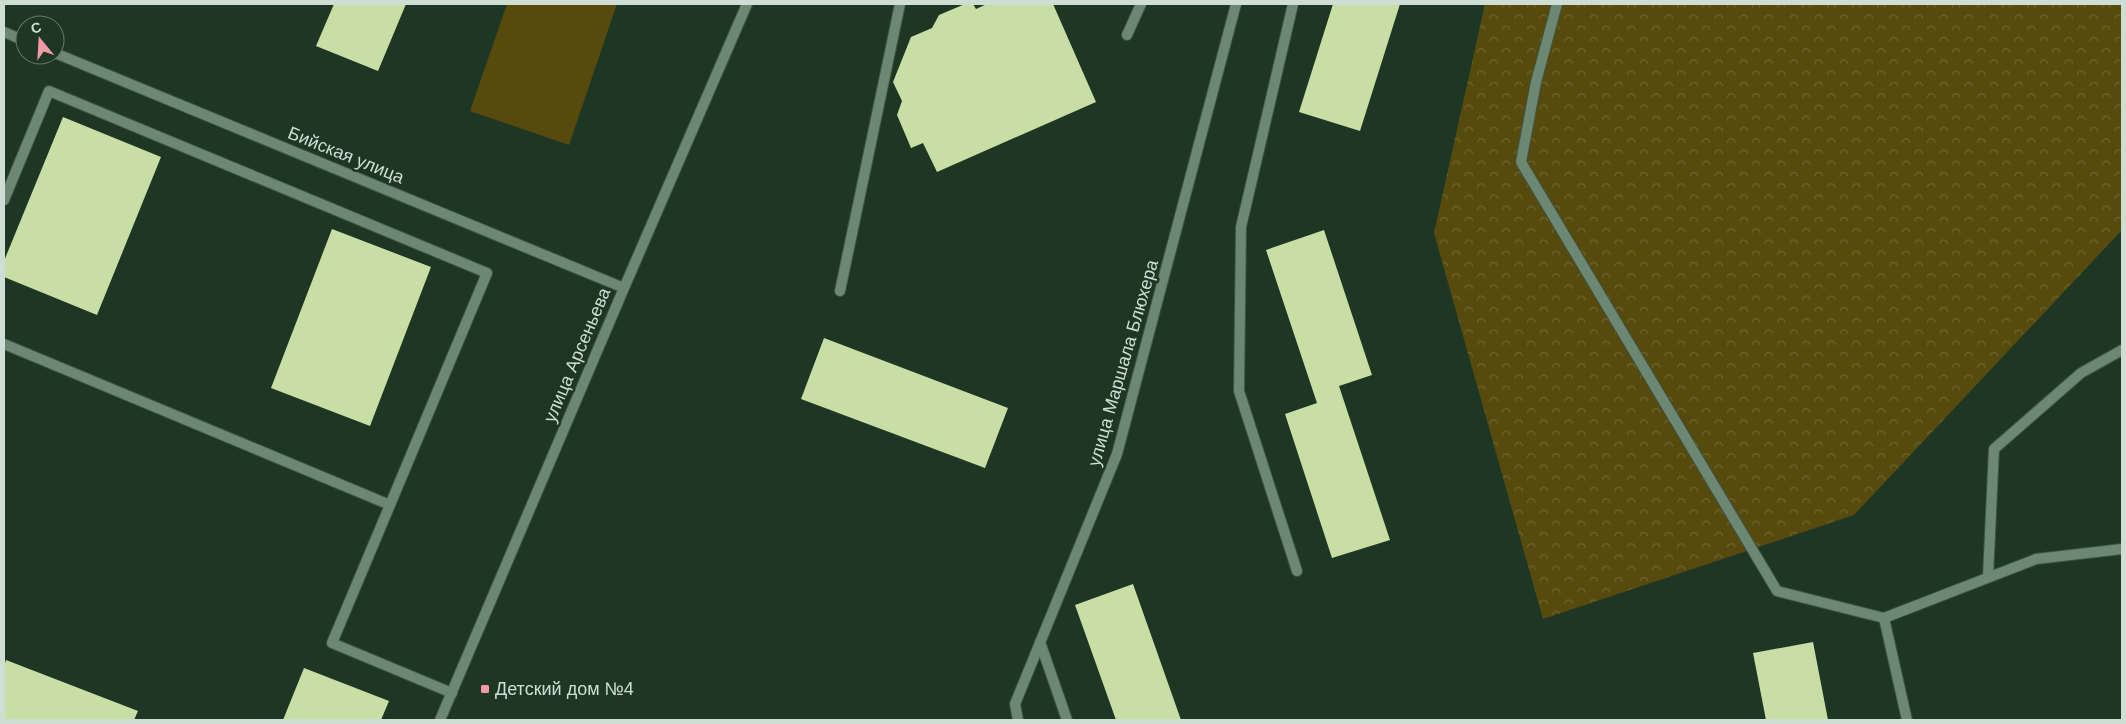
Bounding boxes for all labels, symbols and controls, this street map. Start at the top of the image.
north arrow [15,15,65,65]
text: С [29,18,43,37]
street label: Бийская улица [285,123,408,188]
street label: улица Маршала Блюхера [1084,256,1162,469]
street label: улица Арсеньева [540,284,615,425]
place label: Детский дом №4 [495,679,634,699]
marker: Детский дом №4 [479,683,491,695]

